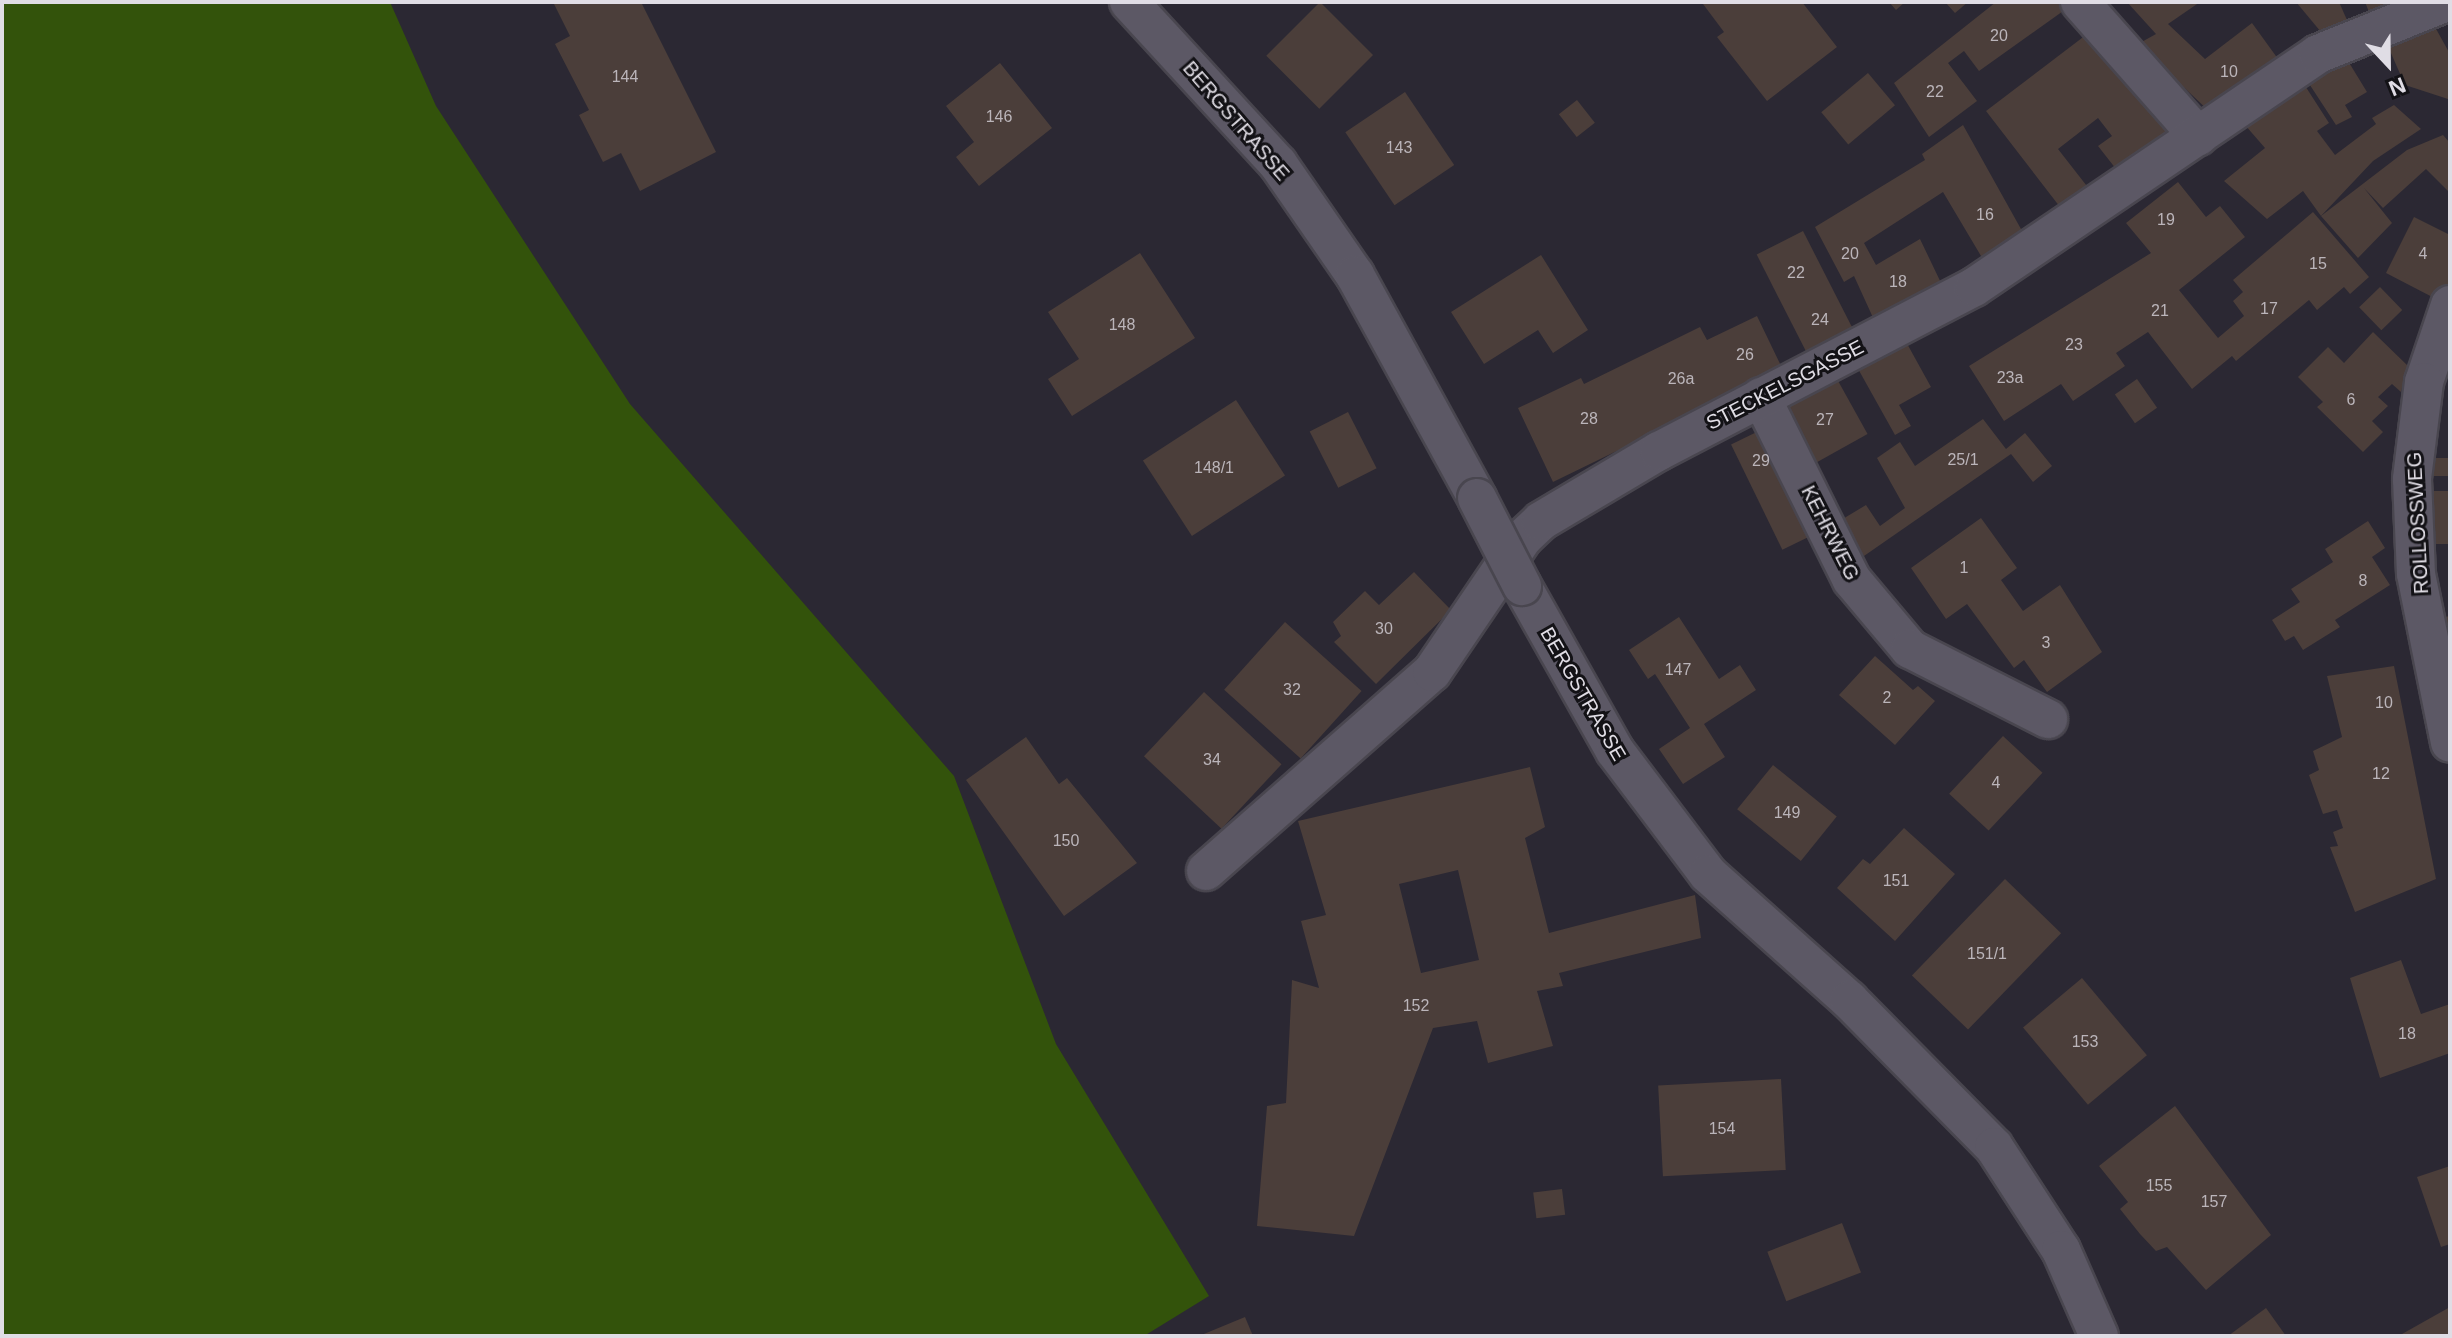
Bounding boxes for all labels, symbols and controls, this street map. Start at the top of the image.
north arrow [2348,24,2428,104]
house number: 20 [1990,26,2008,46]
street label: BERGSTRASSE [1178,57,1294,185]
house number: 10 [2220,62,2238,82]
house number: 144 [612,67,638,87]
text: N [2385,72,2409,101]
house number: 22 [1926,82,1944,102]
house number: 146 [986,107,1012,127]
house number: 143 [1386,138,1412,158]
house number: 16 [1976,205,1994,225]
house number: 19 [2157,210,2175,230]
house number: 20 [1841,244,1859,264]
house number: 4 [2419,244,2427,264]
house number: 15 [2309,254,2327,274]
house number: 22 [1787,263,1805,283]
house number: 18 [1889,272,1907,292]
house number: 17 [2260,299,2278,319]
house number: 21 [2151,301,2169,321]
house number: 24 [1811,310,1829,330]
house number: 148 [1109,315,1135,335]
street label: STECKELSGASSE [1702,335,1868,435]
house number: 23 [2065,335,2083,355]
house number: 26 [1736,345,1754,365]
house number: 23a [1997,368,2023,388]
house number: 26a [1668,369,1694,389]
house number: 6 [2347,390,2355,410]
house number: 28 [1580,409,1598,429]
house number: 27 [1816,410,1834,430]
house number: 25/1 [1947,450,1979,470]
house number: 29 [1752,451,1770,471]
street label: ROLLOSSWEG [2402,451,2434,595]
house number: 148/1 [1194,458,1234,478]
street label: KEHRWEG [1796,482,1864,584]
house number: 1 [1960,558,1968,578]
house number: 8 [2359,571,2367,591]
house number: 30 [1375,619,1393,639]
street label: BERGSTRASSE [1535,623,1631,765]
house number: 3 [2042,633,2050,653]
house number: 147 [1665,660,1691,680]
house number: 32 [1283,680,1301,700]
house number: 2 [1883,688,1891,708]
house number: 10 [2375,693,2393,713]
house number: 34 [1203,750,1221,770]
house number: 12 [2372,764,2390,784]
house number: 4 [1992,773,2000,793]
house number: 149 [1774,803,1800,823]
house number: 150 [1053,831,1079,851]
house number: 151 [1883,871,1909,891]
house number: 151/1 [1967,944,2007,964]
house number: 152 [1403,996,1429,1016]
house number: 18 [2398,1024,2416,1044]
house number: 153 [2072,1032,2098,1052]
house number: 154 [1709,1119,1735,1139]
house number: 155 [2146,1176,2172,1196]
house number: 157 [2201,1192,2227,1212]

